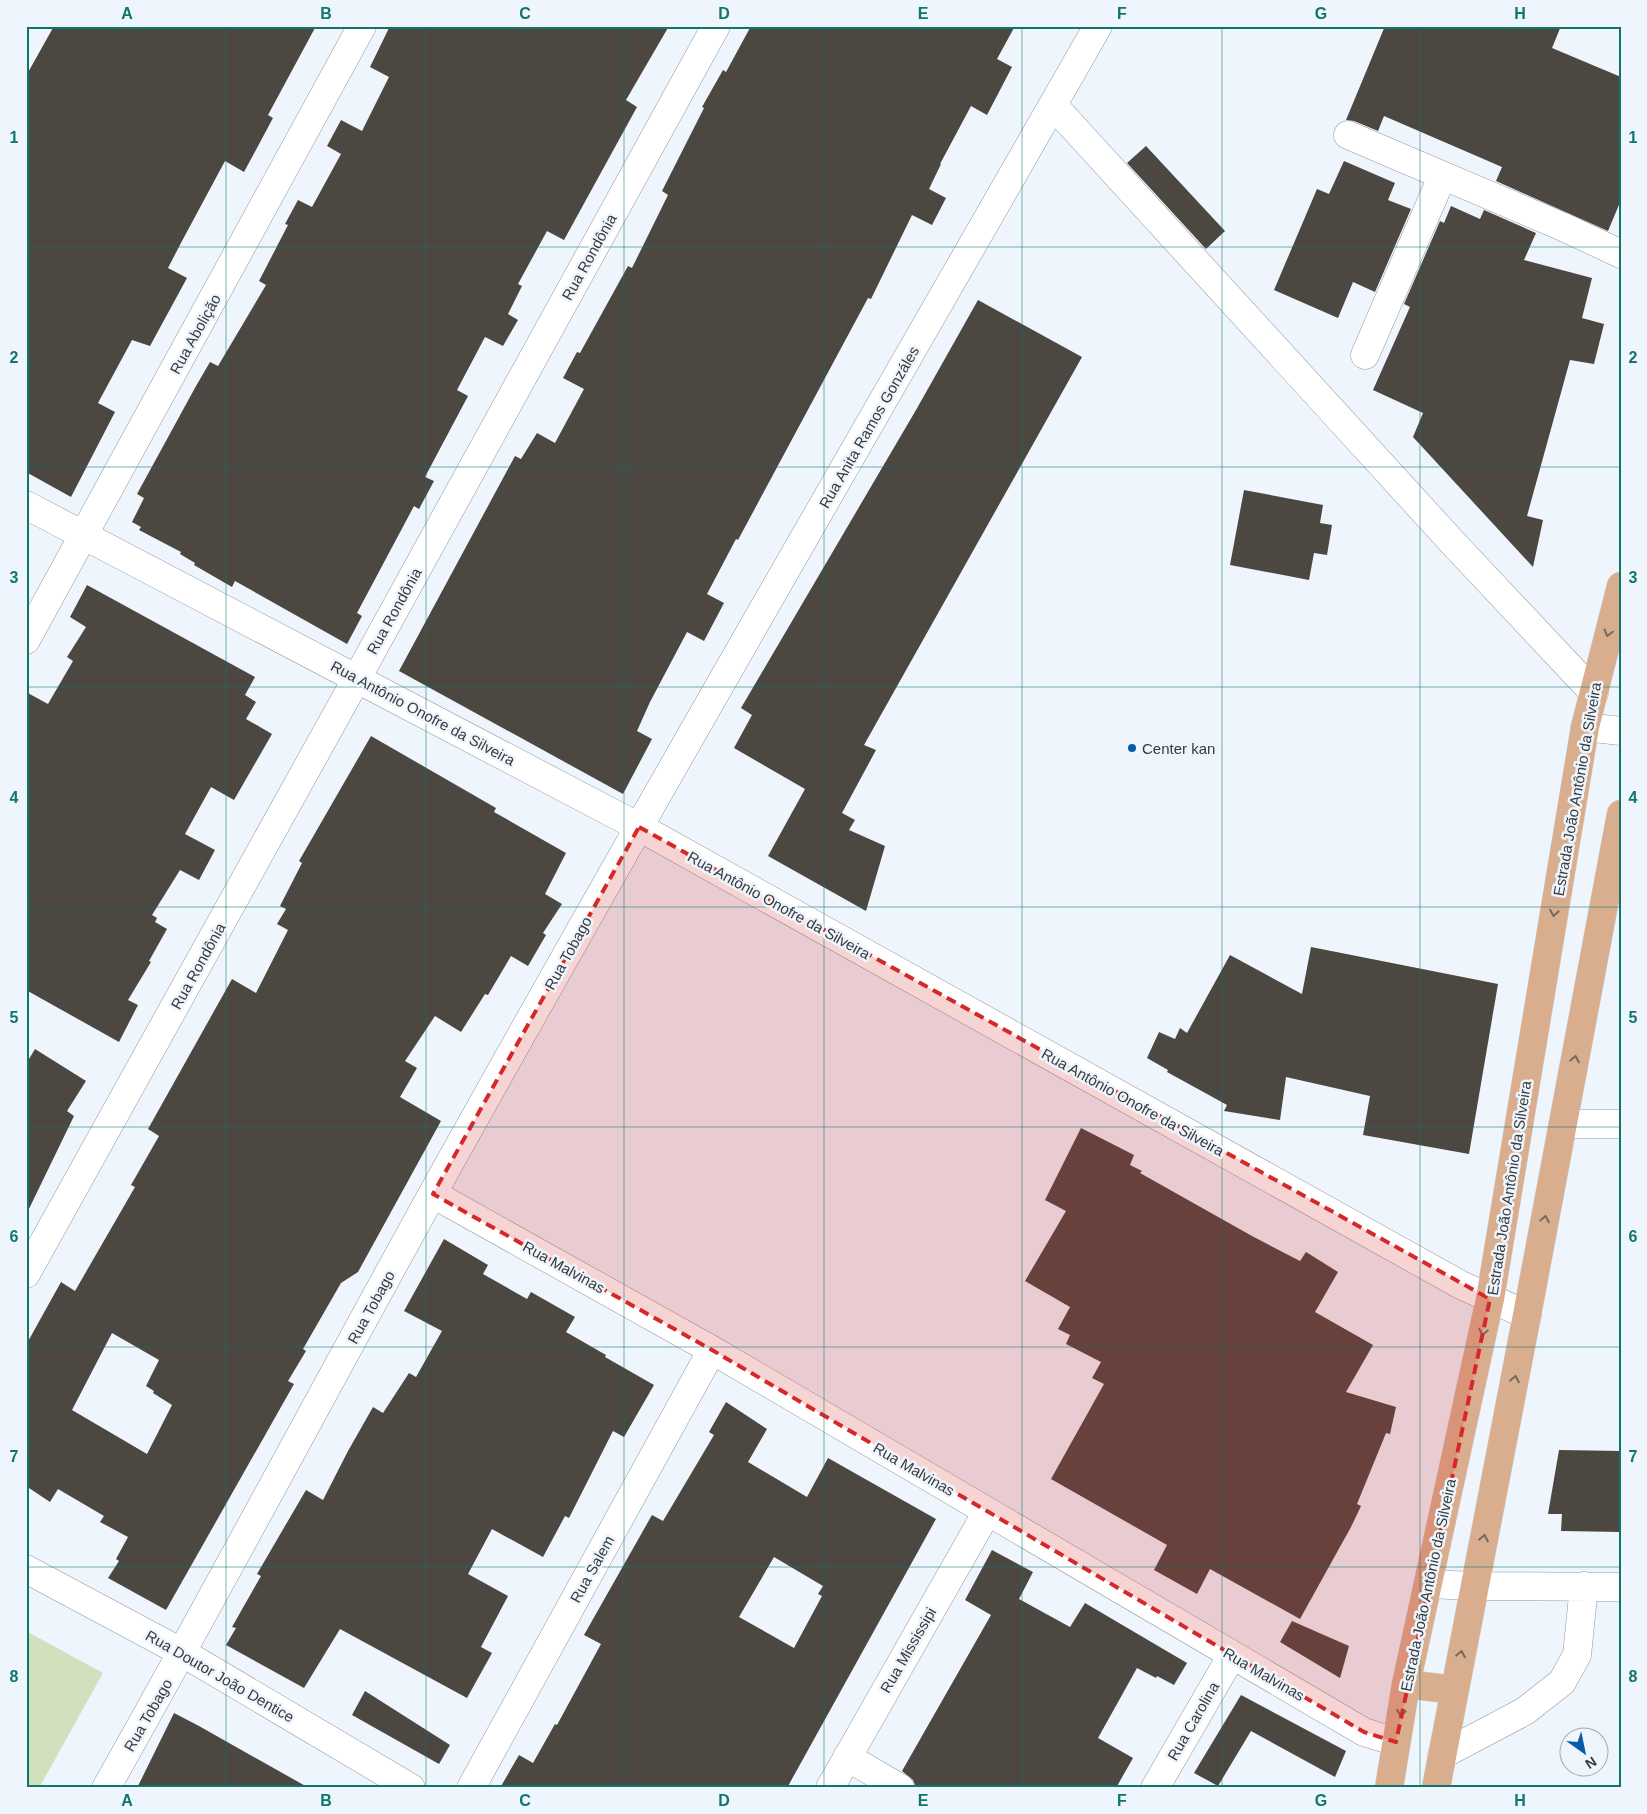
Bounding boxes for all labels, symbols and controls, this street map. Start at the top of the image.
text: A [121,5,133,22]
text: B [320,5,332,22]
text: C [519,5,531,22]
text: D [718,5,730,22]
text: E [918,5,929,22]
text: F [1117,5,1127,22]
text: G [1315,5,1327,22]
text: H [1514,5,1526,22]
text: 1 [10,129,19,146]
text: 1 [1629,129,1638,146]
street label: Rua Rondônia [558,210,620,303]
street label: Rua Abolição [166,291,224,377]
street label: Rua Anita Ramos Gonzáles [816,343,922,511]
text: 2 [10,349,19,366]
text: 2 [1629,349,1638,366]
street label: Rua Rondônia [363,564,425,657]
text: 3 [10,569,19,586]
text: 3 [1629,569,1638,586]
one-way arrow [1603,629,1614,638]
street label: Rua Antônio Onofre da Silveira [328,657,518,769]
street label: Estrada João Antônio da Silveira [1550,680,1604,897]
place label: Center kan [1142,740,1215,757]
marker: Center kan [1126,742,1138,754]
text: 4 [10,789,19,806]
text: 4 [1629,789,1638,806]
street label: Rua Antônio Onofre da Silveira [685,848,874,963]
one-way arrow [1550,909,1560,917]
street label: Rua Tobago [541,914,595,992]
street label: Rua Rondônia [167,919,229,1012]
text: 5 [10,1009,19,1026]
text: 5 [1629,1009,1638,1026]
street label: Rua Antônio Onofre da Silveira [1039,1045,1228,1160]
one-way arrow [1569,1055,1580,1064]
street label: Estrada João Antônio da Silveira [1484,1079,1534,1296]
one-way arrow [1539,1215,1550,1223]
text: 6 [10,1228,19,1245]
text: 6 [1629,1228,1638,1245]
street label: Rua Malvinas [520,1238,608,1296]
street label: Rua Tobago [344,1268,398,1346]
one-way arrow [1478,1328,1489,1336]
one-way arrow [1509,1374,1519,1383]
street label: Rua Malvinas [870,1439,958,1499]
text: 7 [10,1448,19,1465]
text: 7 [1629,1448,1638,1465]
street label: Estrada João Antônio da Silveira [1397,1477,1459,1693]
street label: Rua Salem [567,1532,617,1606]
one-way arrow [1478,1534,1488,1543]
street label: Rua Mississipi [877,1604,939,1696]
street label: Rua Doutor João Dentice [143,1627,297,1725]
street label: Rua Malvinas [1220,1644,1308,1704]
one-way arrow [1456,1650,1466,1658]
text: 8 [10,1668,19,1685]
text: 8 [1629,1668,1638,1685]
street label: Rua Tobago [120,1676,176,1754]
street label: Rua Carolina [1164,1678,1223,1763]
one-way arrow [1397,1709,1407,1718]
north arrow [1560,1726,1610,1776]
text: N [1582,1753,1600,1772]
text: A [121,1792,133,1809]
text: B [320,1792,332,1809]
text: C [519,1792,531,1809]
text: D [718,1792,730,1809]
text: E [918,1792,929,1809]
text: F [1117,1792,1127,1809]
text: G [1315,1792,1327,1809]
text: H [1514,1792,1526,1809]

